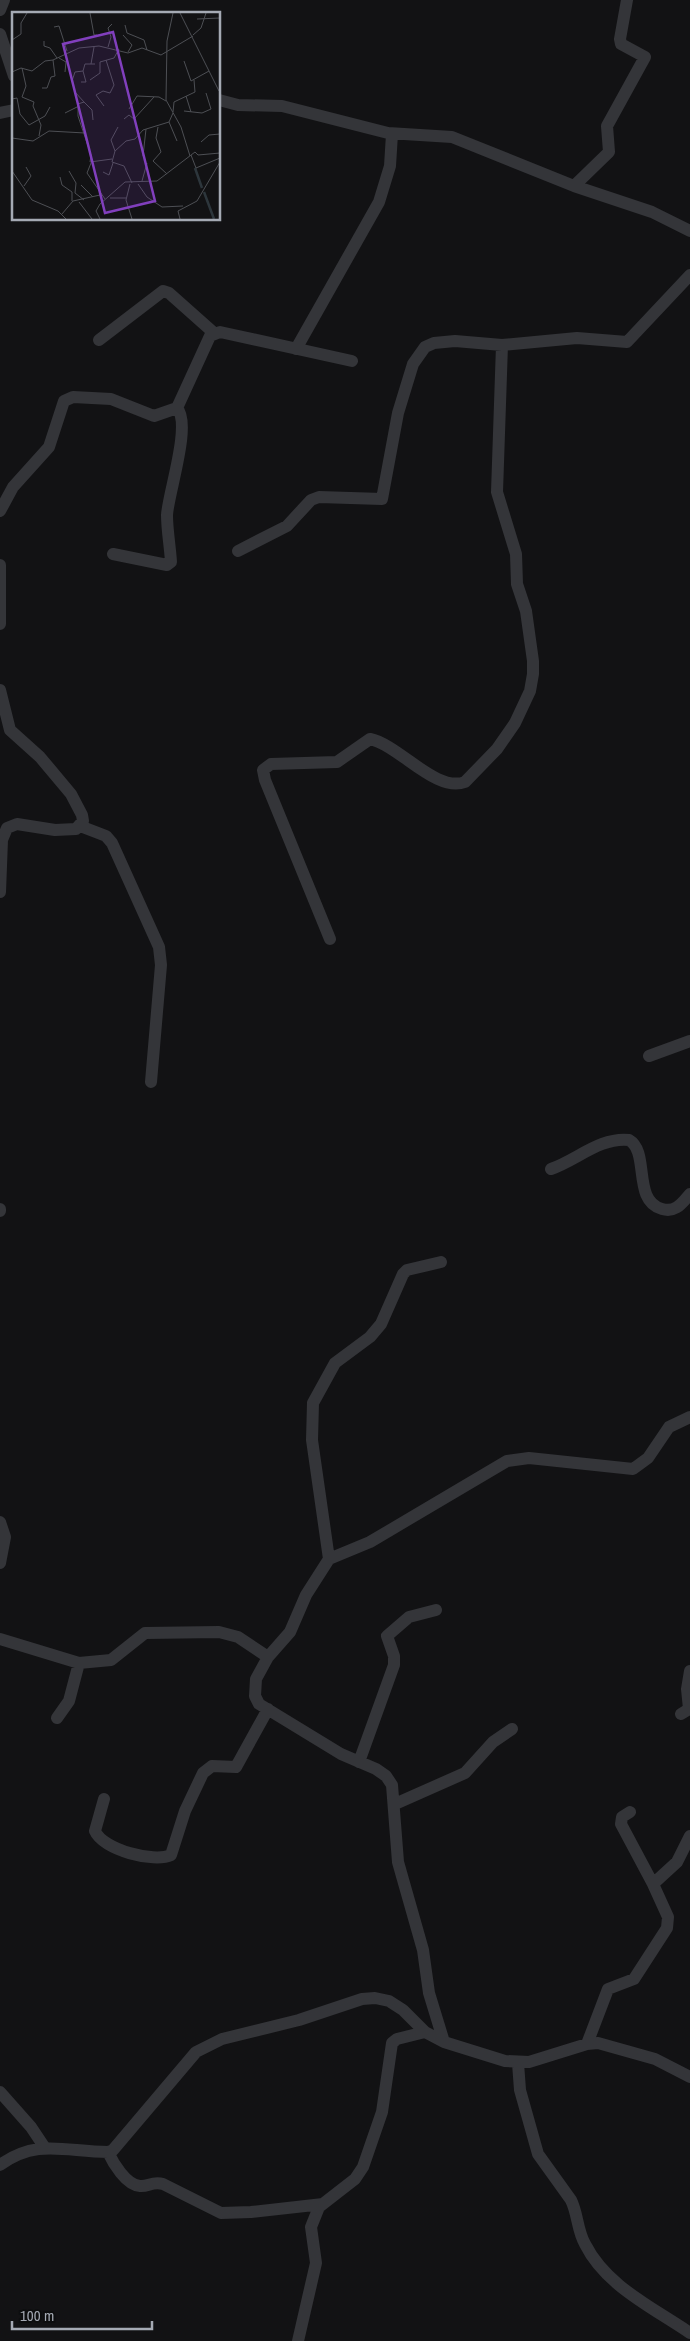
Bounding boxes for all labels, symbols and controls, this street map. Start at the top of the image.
inset map [12,12,220,220]
scale bar [12,2298,152,2330]
text: 100 m [20,2305,54,2326]

